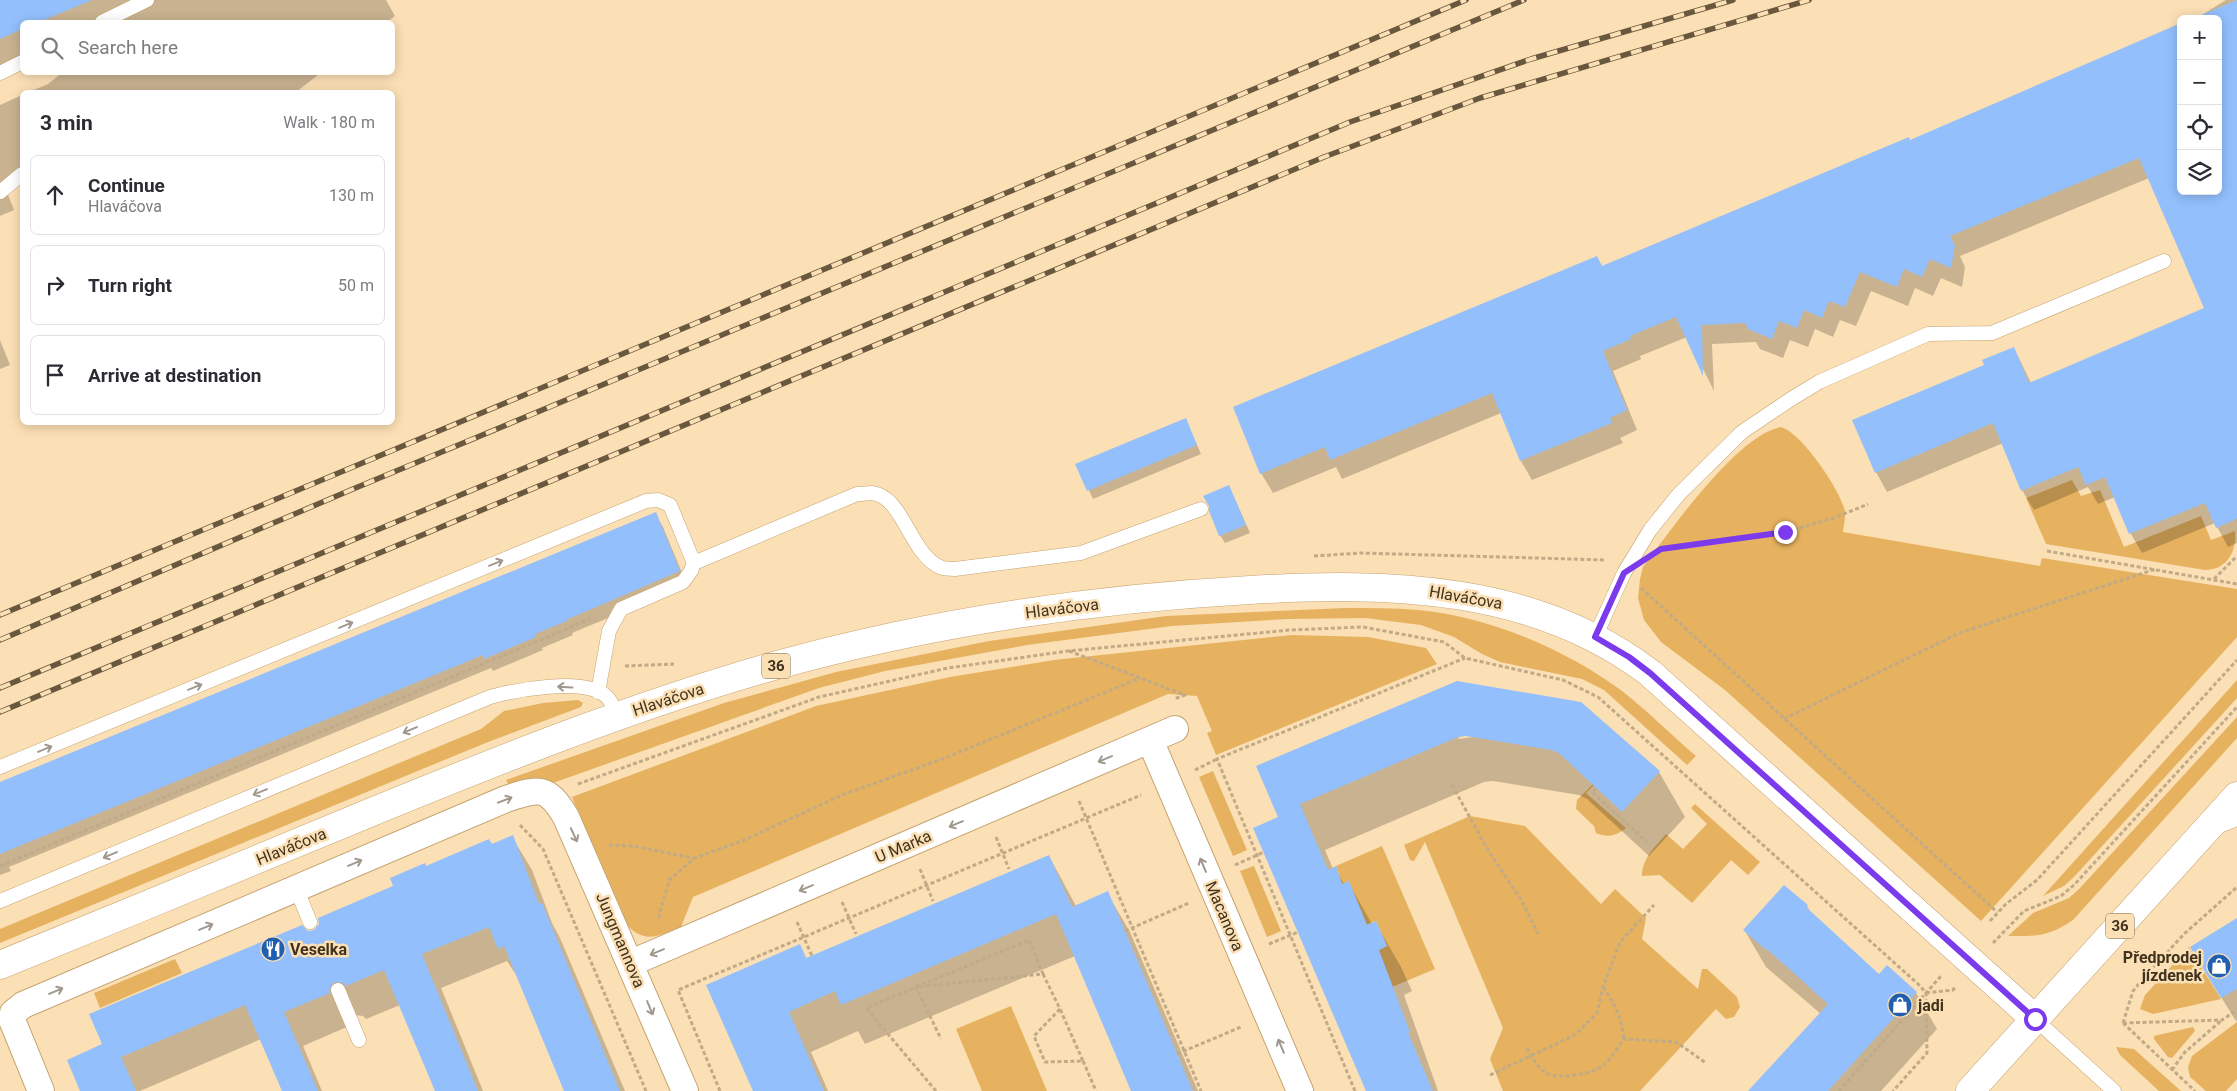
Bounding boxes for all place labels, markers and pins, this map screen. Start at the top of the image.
restaurant icon: Veselka [260,936,286,962]
place label: Veselka [290,940,347,959]
place label: Předprodej jízdenek [2123,948,2202,985]
shop icon: Předprodej jízdenek [2206,953,2232,979]
shop icon: jadi [1887,992,1913,1018]
place label: jadi [1917,996,1944,1015]

